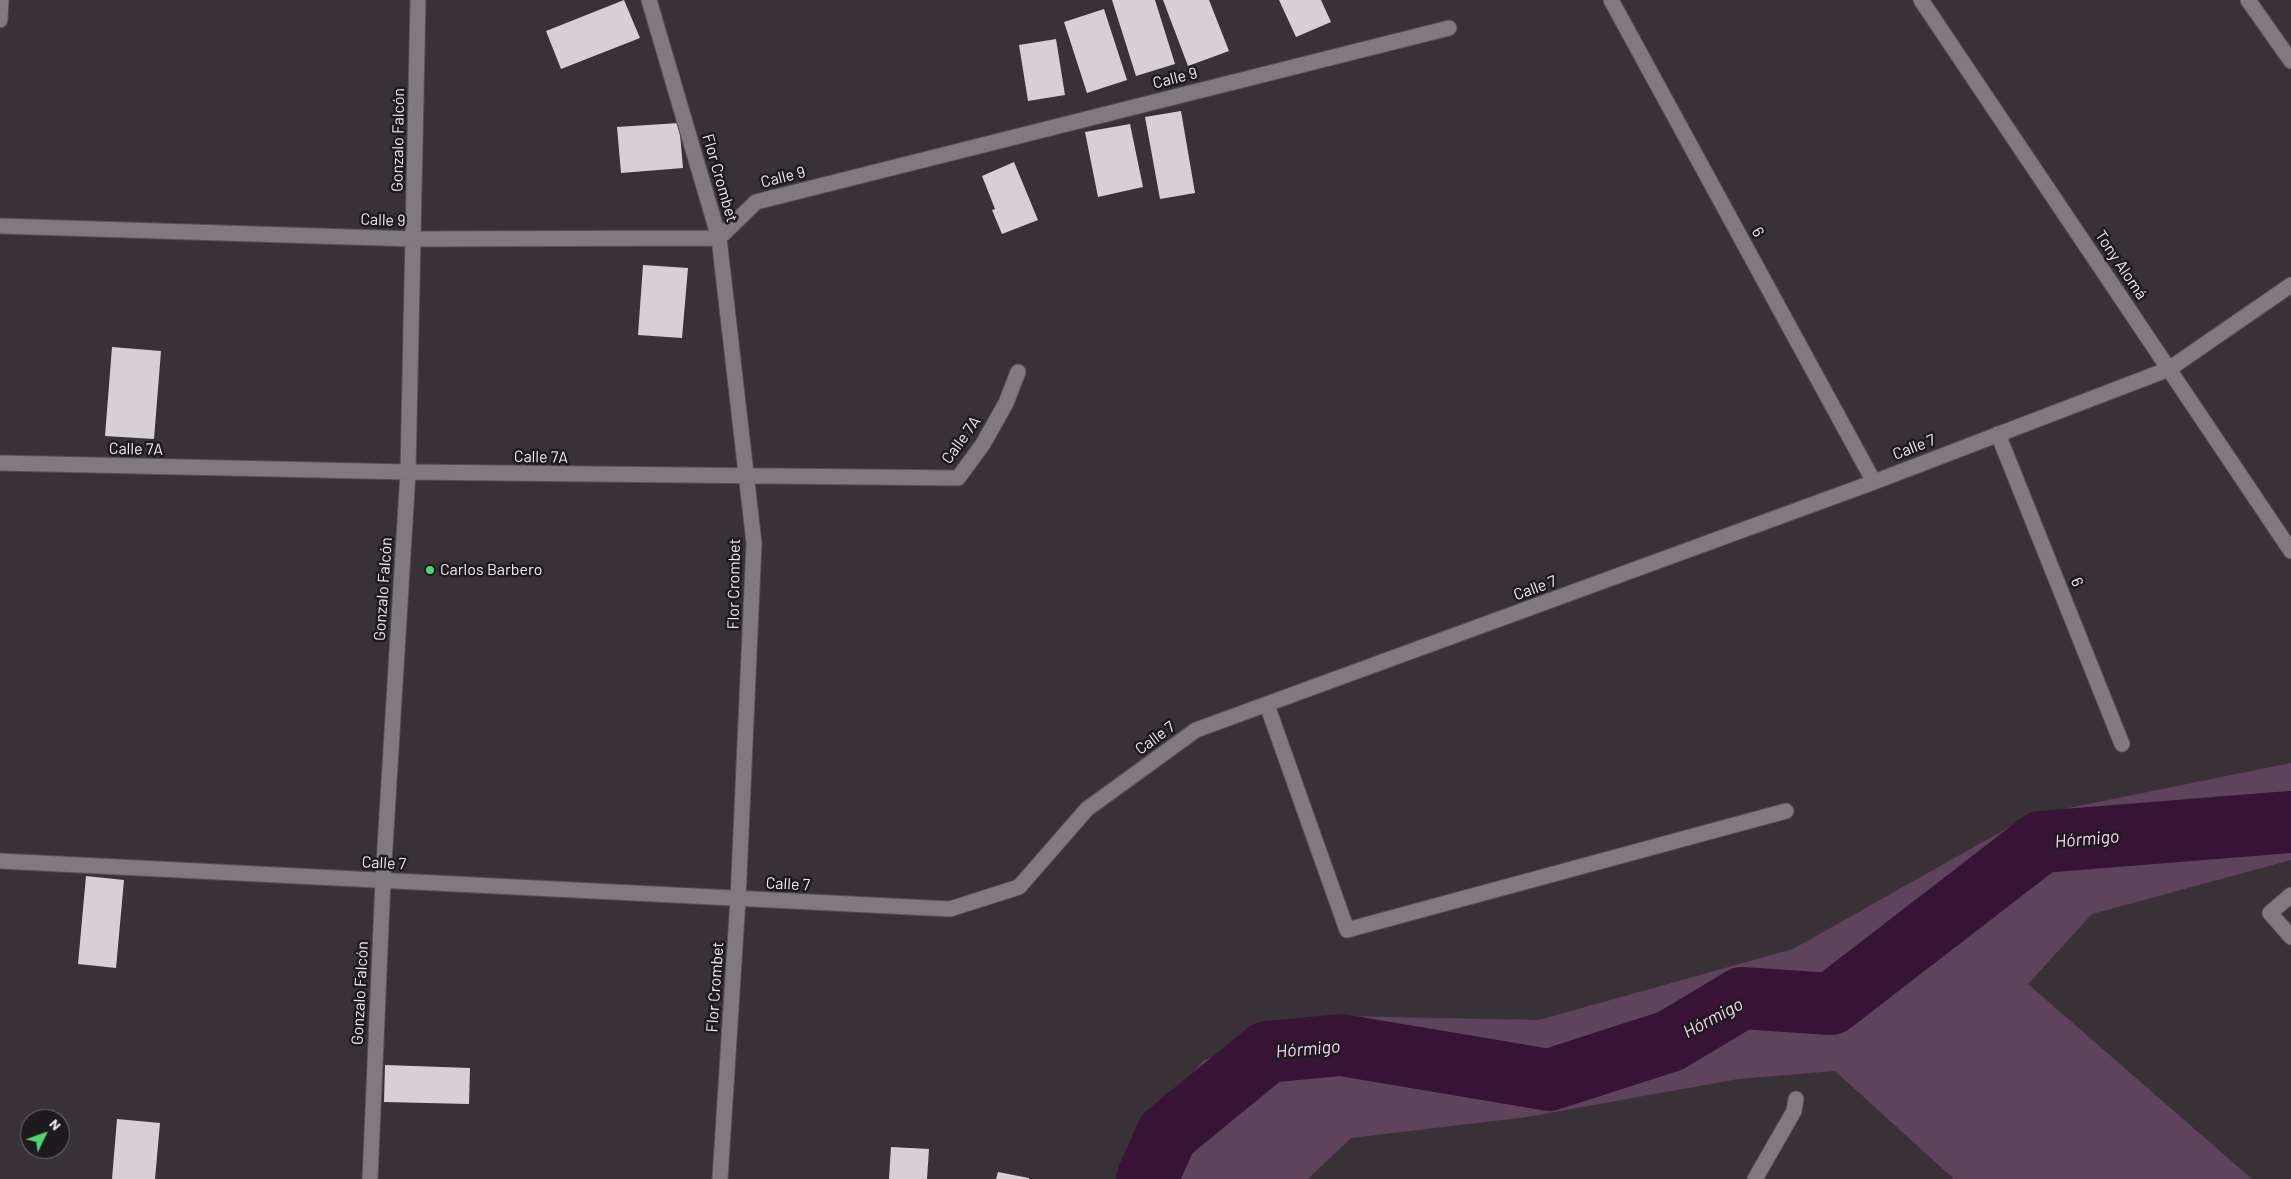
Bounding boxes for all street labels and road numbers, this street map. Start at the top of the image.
street label: Calle 9 [1151,63,1199,93]
street label: Gonzalo Falcón [387,88,409,192]
street label: Flor Crombet [698,132,742,224]
street label: Calle 9 [759,162,807,192]
street label: Calle 9 [360,210,406,230]
street label: 6 [1748,224,1768,240]
street label: Tony Alomá [2091,227,2151,303]
street label: Calle 7A [937,412,985,468]
street label: Calle 7 [1890,430,1938,464]
street label: Calle 7A [109,439,163,459]
street label: Calle 7A [514,447,568,467]
street label: Gonzalo Falcón [370,536,396,642]
street label: Flor Crombet [724,538,744,630]
street label: Calle 7 [1511,571,1559,605]
street label: 6 [2067,575,2087,589]
street label: Calle 7 [1131,717,1179,759]
street label: Calle 7 [361,852,407,874]
street label: Calle 7 [765,873,811,895]
street label: Gonzalo Falcón [348,941,372,1045]
street label: Flor Crombet [702,941,728,1033]

